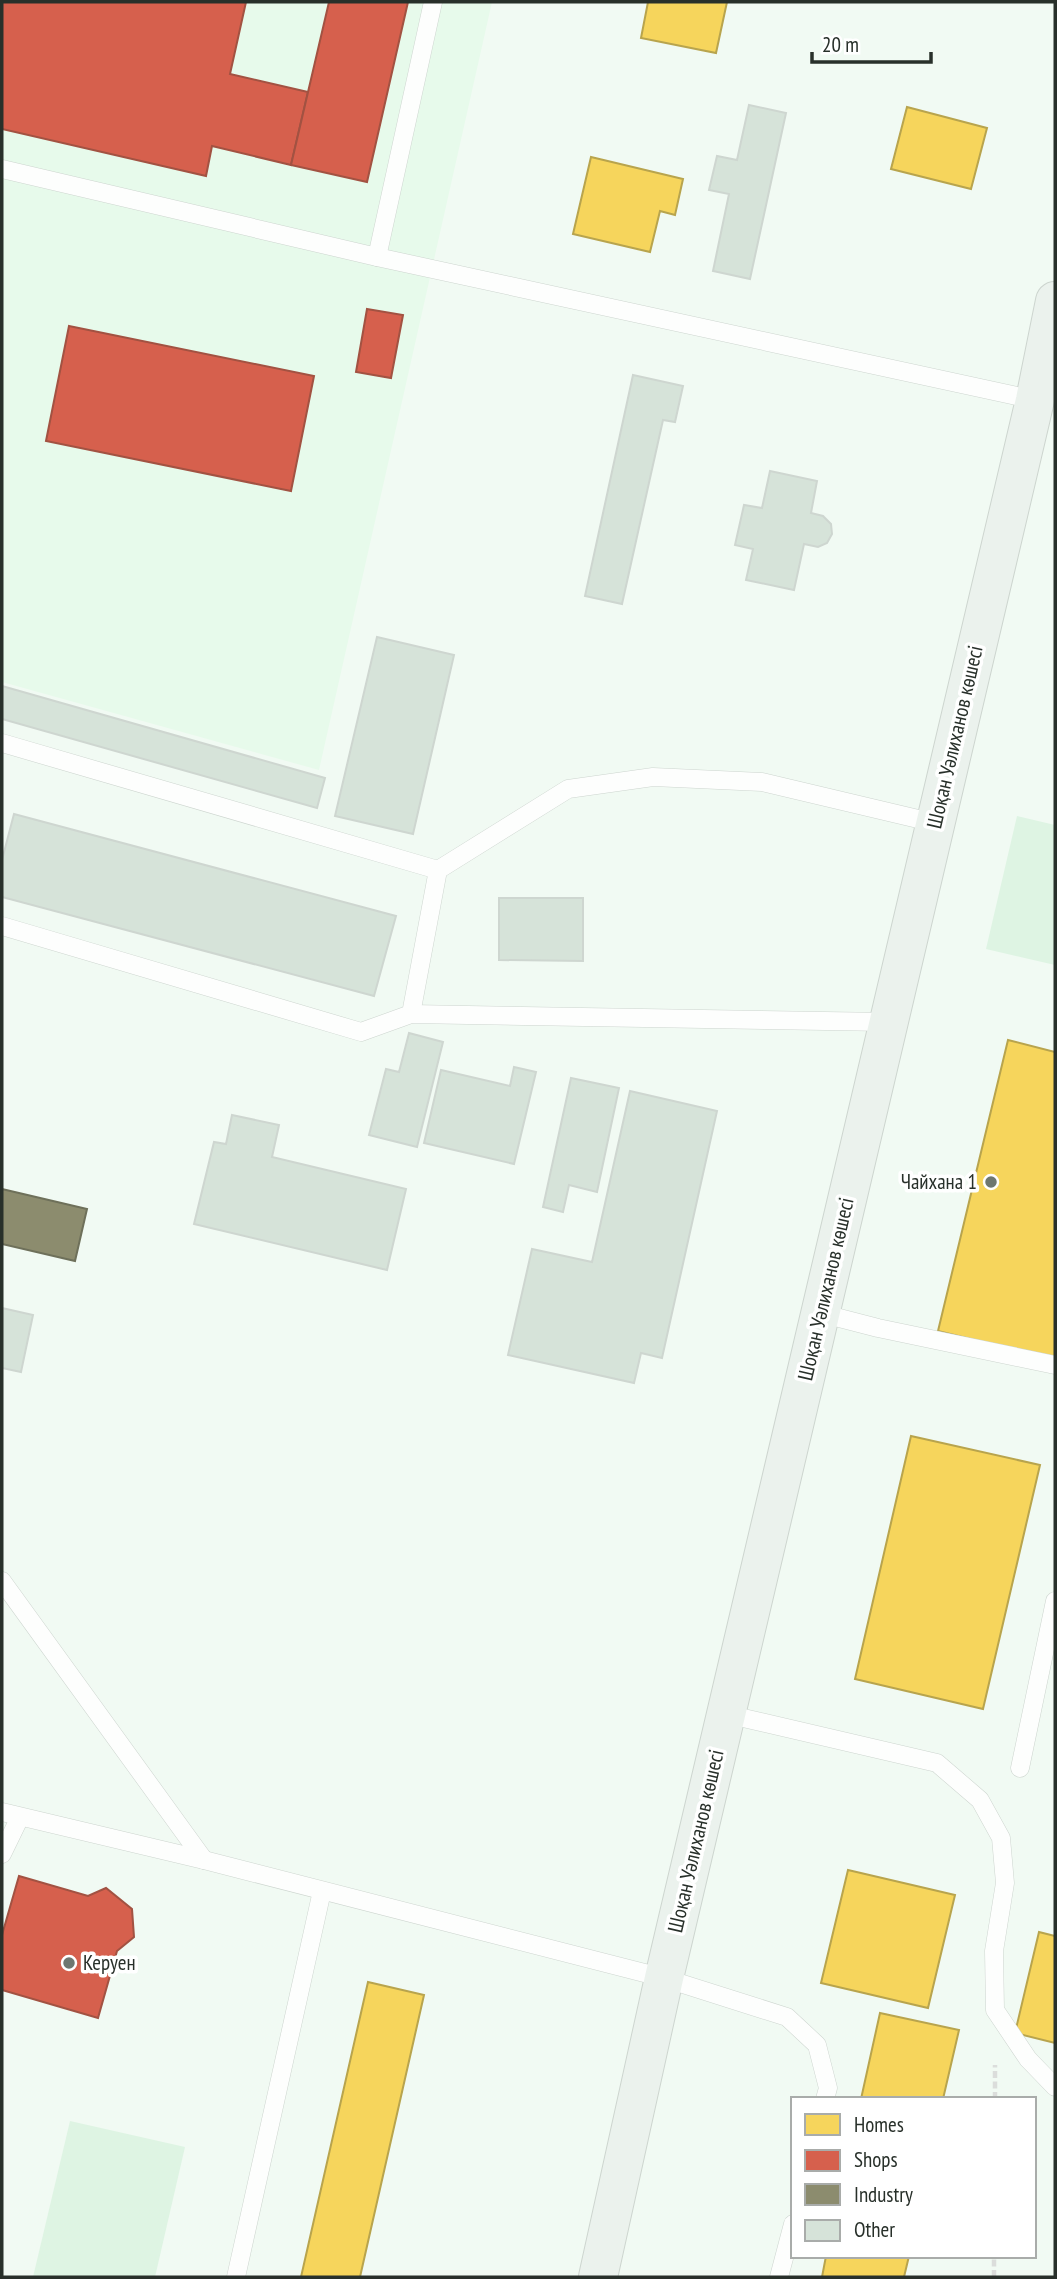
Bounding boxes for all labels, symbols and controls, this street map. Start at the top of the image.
scale bar [812,21,931,65]
text: 20 m [822,31,859,58]
street label: Шоқан Уәлиханов көшесі [920,643,989,831]
place label: Чайхана 1 [901,1168,977,1195]
marker: Чайхана 1 [983,1174,999,1190]
street label: Шоқан Уәлиханов көшесі [791,1195,860,1383]
street label: Шоқан Уәлиханов көшесі [661,1747,730,1935]
place label: Керуен [83,1949,136,1976]
marker: Керуен [61,1955,77,1971]
legend [791,2097,1036,2258]
text: Homes [854,2111,904,2138]
text: Shops [854,2146,898,2173]
text: Industry [854,2181,913,2208]
text: Other [854,2216,895,2243]

